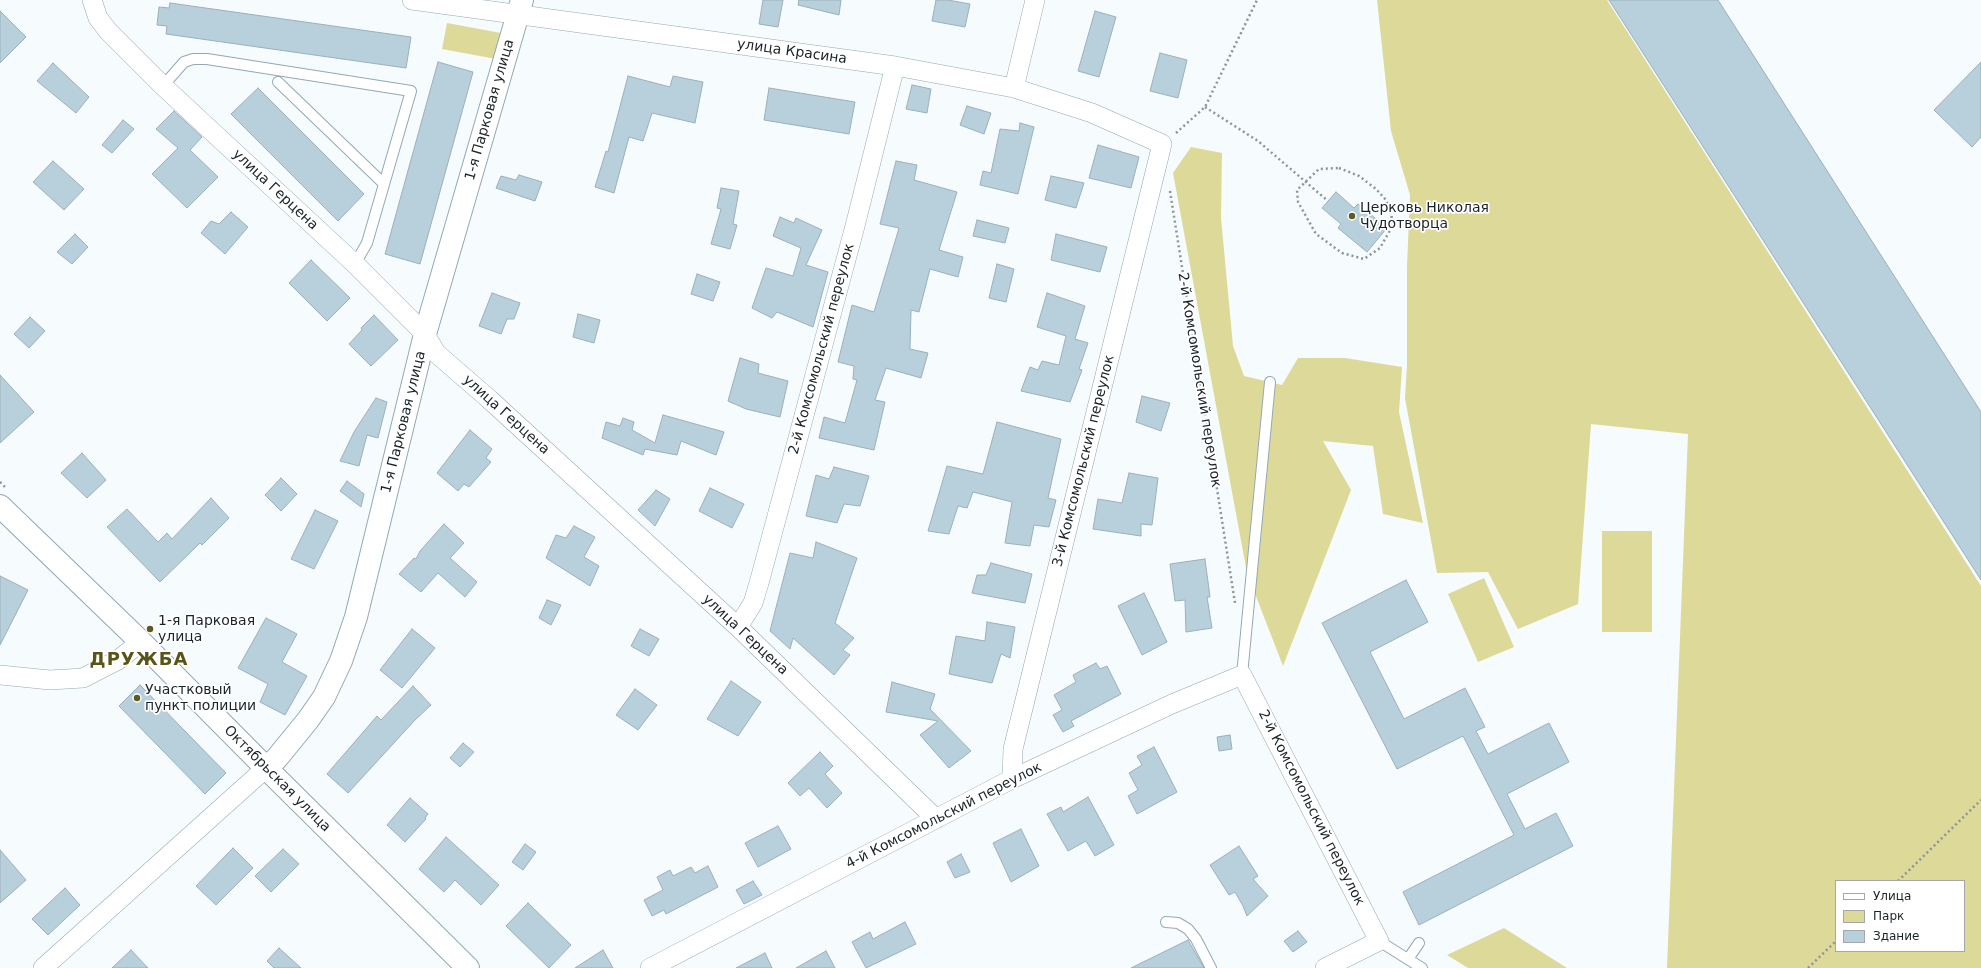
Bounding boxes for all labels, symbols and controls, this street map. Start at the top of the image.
street label: улица Красина [736,36,848,68]
street label: 1-я Парковая улица [462,38,518,182]
street label: улица Герцена [229,146,321,234]
place label: Церковь Николая Чудотворца [1360,200,1489,232]
marker: Церковь Николая Чудотворца [1347,211,1357,221]
street label: 2-й Комсомольский переулок [786,242,858,456]
street label: 2-й Комсомольский переулок [1174,271,1224,489]
street label: 1-я Парковая улица [378,349,430,495]
street label: 3-й Комсомольский переулок [1050,353,1118,569]
street label: улица Герцена [459,372,553,458]
street label: улица Герцена [699,591,791,679]
place label: 1-я Парковая улица [158,613,255,646]
marker: 1-я Парковая улица [145,624,155,634]
district label: ДРУЖБА [90,649,188,671]
place label: Участковый пункт полиции [145,682,256,714]
marker: Участковый пункт полиции [132,693,142,703]
street label: 2-й Комсомольский переулок [1254,707,1368,909]
street label: Октябрьская улица [220,722,334,836]
street label: 4-й Комсомольский переулок [843,759,1045,873]
legend [1835,880,1965,952]
text: Улица [1873,889,1911,903]
text: Парк [1873,909,1904,923]
text: Здание [1873,929,1919,943]

